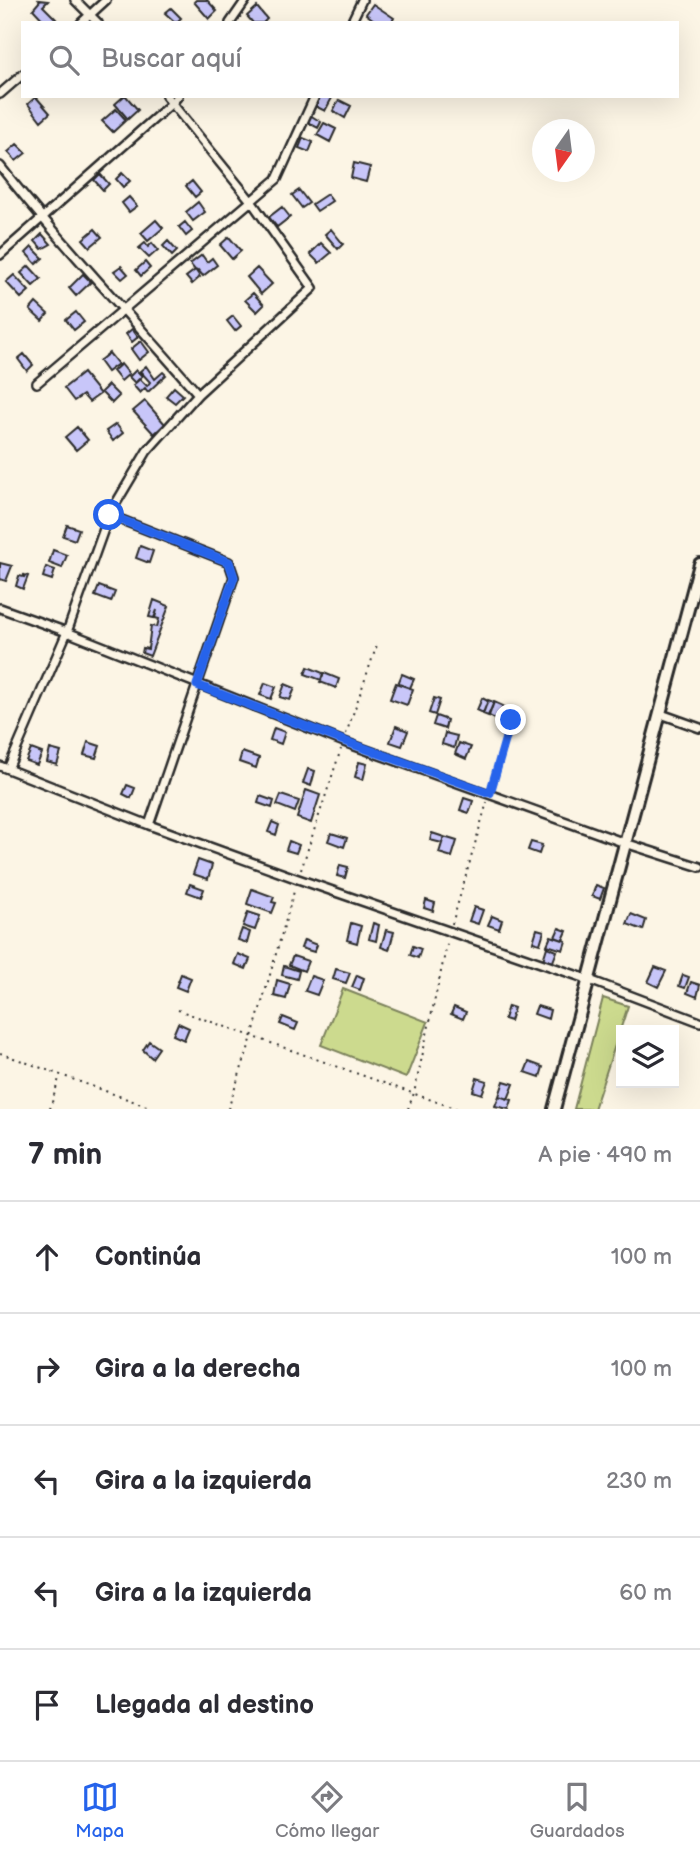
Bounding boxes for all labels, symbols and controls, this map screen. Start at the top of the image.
search box [21,21,679,98]
icon: search [45,41,83,79]
text: Buscar aquí [101,44,242,75]
north arrow [532,119,595,182]
route start [93,499,124,530]
route end [495,704,526,735]
map controls [616,1025,679,1088]
button: layers [616,1025,679,1088]
text: 7 min [28,1137,102,1173]
text: A pie · 490 m [538,1141,672,1169]
icon: ahead [28,1238,66,1276]
text: Continúa [95,1242,202,1273]
text: 100 m [611,1243,672,1271]
icon: right [28,1350,66,1388]
text: Gira a la derecha [95,1354,301,1385]
text: 100 m [611,1355,672,1383]
icon: left [28,1462,66,1500]
text: Gira a la izquierda [95,1466,312,1497]
text: 230 m [606,1467,672,1495]
icon: left [28,1574,66,1612]
text: Gira a la izquierda [95,1578,312,1609]
text: 60 m [619,1579,672,1607]
icon: arrive [28,1686,66,1724]
text: Llegada al destino [95,1690,314,1721]
tab: Mapa [75,1778,124,1843]
tab: Cómo llegar [275,1778,379,1843]
tab: Guardados [530,1778,625,1843]

